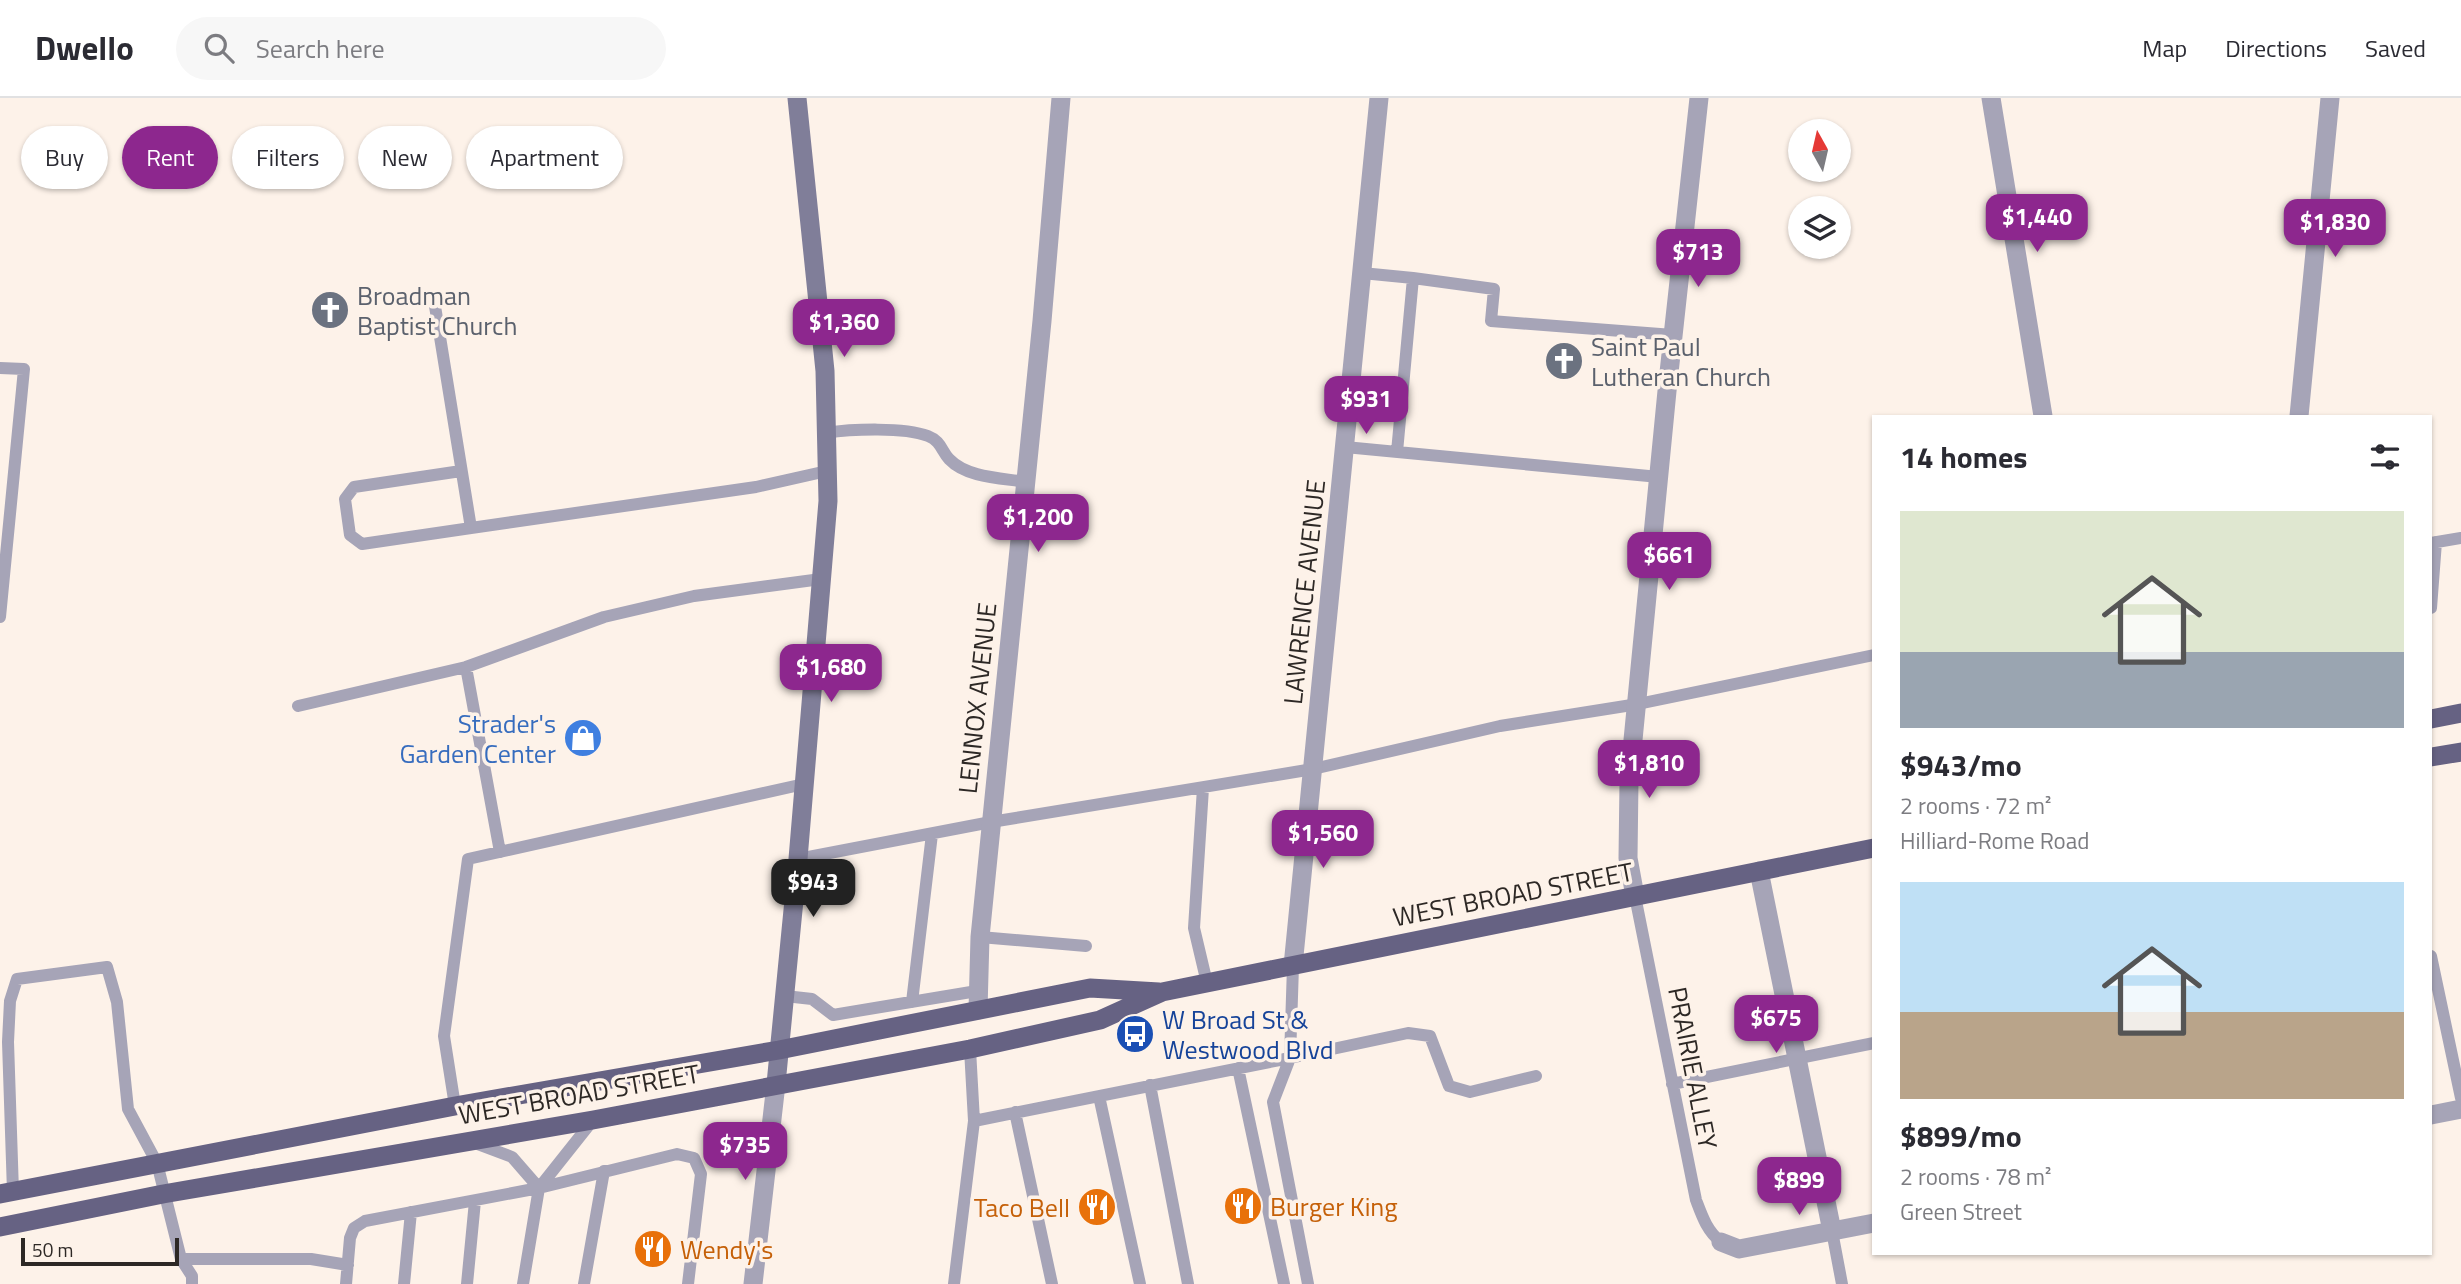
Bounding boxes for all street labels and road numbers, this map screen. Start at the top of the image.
street label: LAWRENCE AVENUE [1273,478,1335,706]
street label: LENNOX AVENUE [948,601,1006,795]
street label: WEST BROAD STREET [1390,852,1637,936]
street label: PRAIRIE ALLEY [1658,984,1728,1152]
street label: WEST BROAD STREET [456,1054,703,1134]

